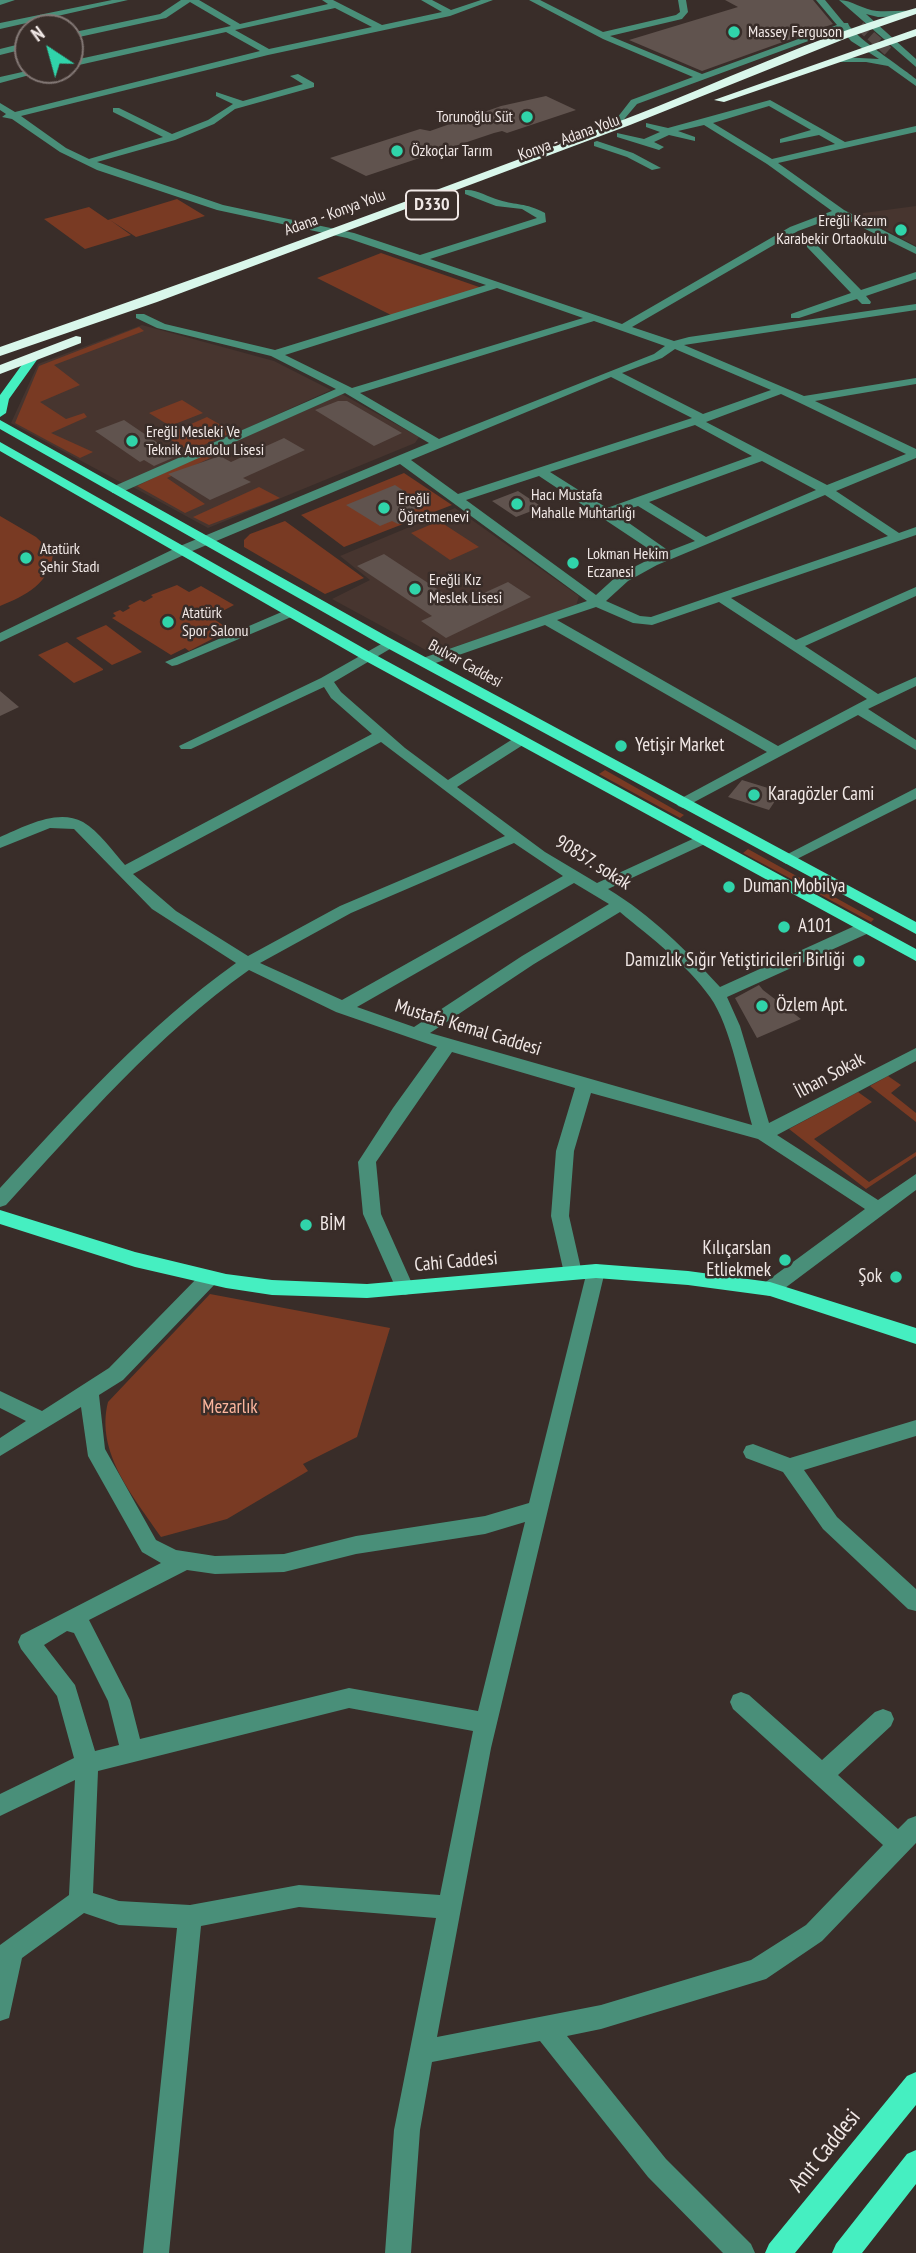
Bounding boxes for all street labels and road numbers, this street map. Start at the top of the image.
street label: Konya - Adana Yolu [516,111,622,165]
street label: Adana - Konya Yolu [282,186,388,240]
road number: D330 [406,190,458,220]
street label: Bulvar Caddesi [425,636,505,692]
street label: 90857. sokak [551,831,635,895]
street label: Mustafa Kemal Caddesi [392,995,544,1061]
street label: İlhan Sokak [791,1048,869,1104]
street label: Cahi Caddesi [413,1247,499,1277]
street label: Anıt Caddesi [783,2104,867,2198]

